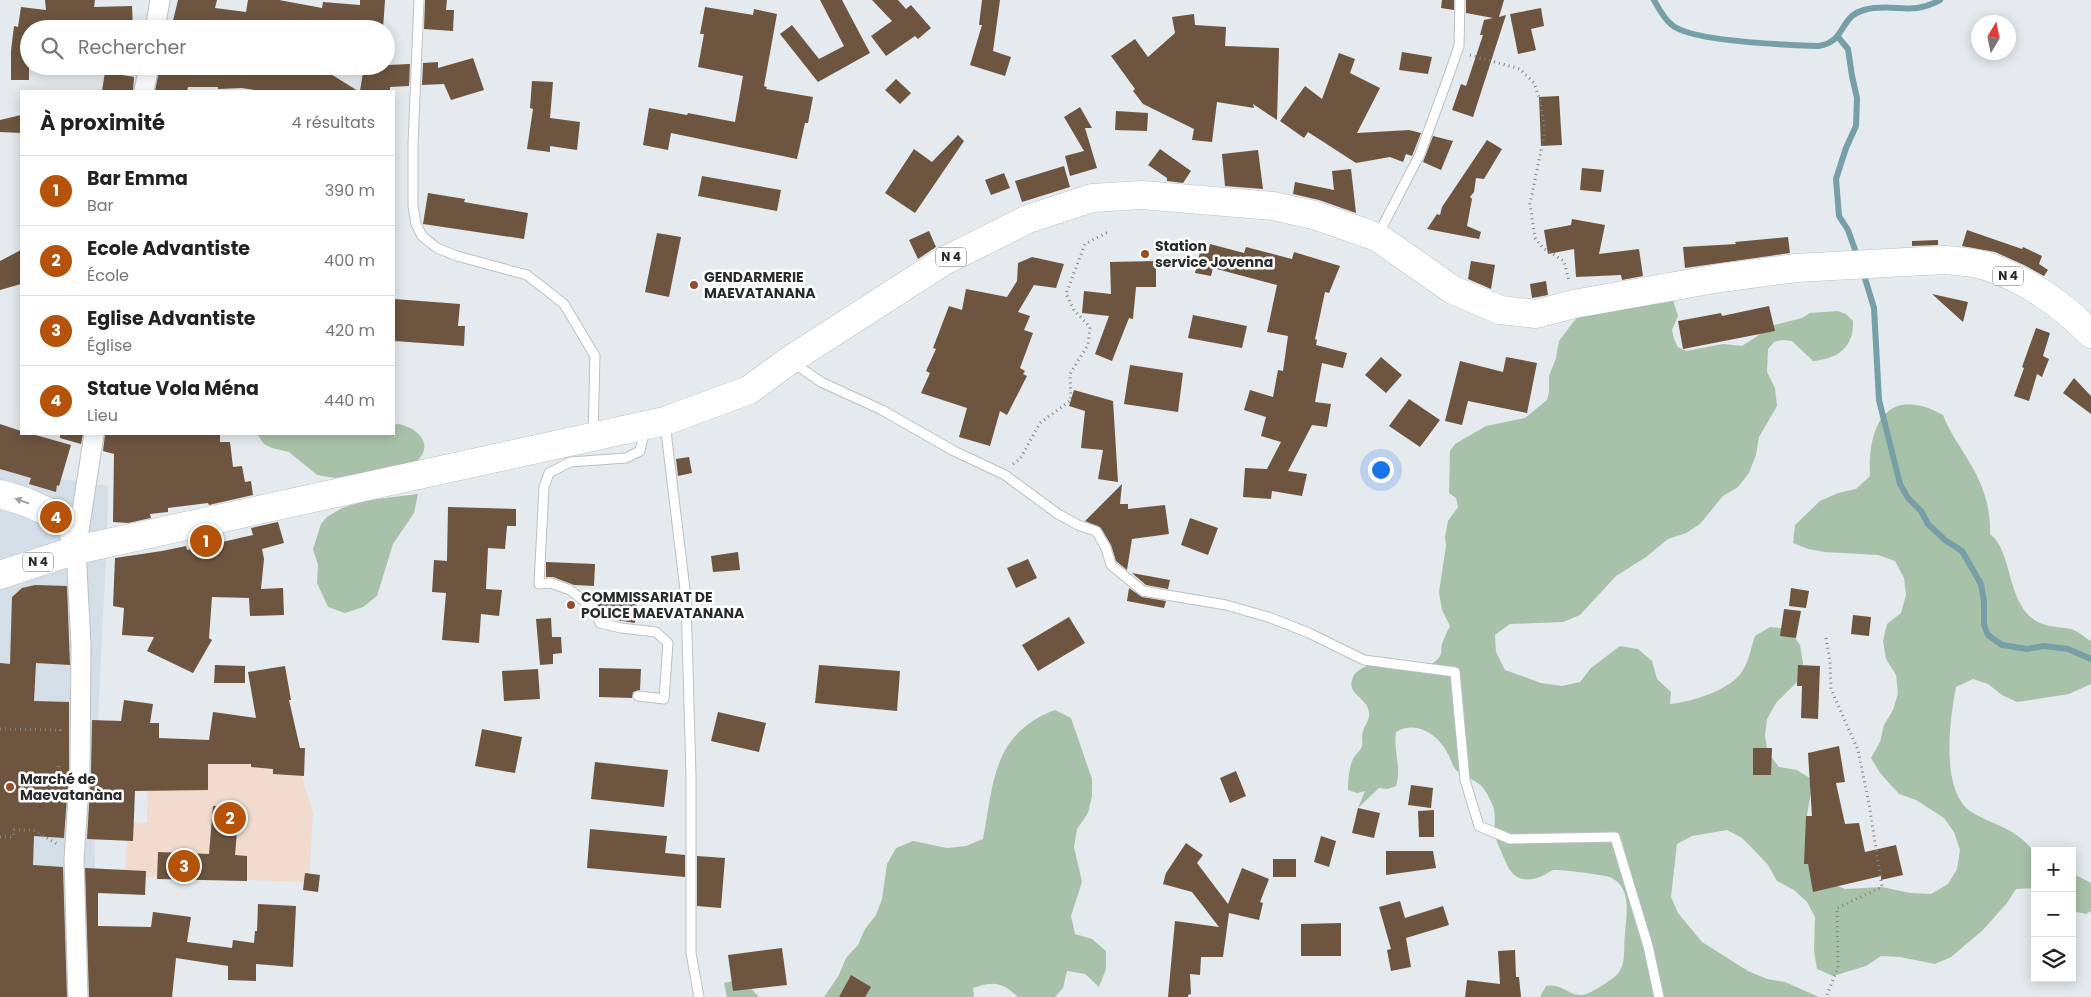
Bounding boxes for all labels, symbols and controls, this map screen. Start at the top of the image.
north arrow [1971,15,2016,60]
search box [20,20,395,75]
icon: search [38,34,66,62]
text: Rechercher [78,34,186,61]
text: À proximité [40,108,165,137]
text: 4 résultats [291,111,375,134]
text: Bar Emma [87,165,188,192]
text: 1 [53,179,59,202]
text: 390 m [325,179,375,202]
text: Bar [87,194,114,217]
text: Ecole Advantiste [87,235,250,262]
place label: Station service Jovenna [1155,236,1273,272]
road number: N 4 [936,248,966,266]
marker: Station service Jovenna [1139,248,1151,260]
text: 2 [51,249,61,272]
text: 400 m [324,249,375,272]
text: École [87,264,129,287]
road number: N 4 [1993,266,2023,286]
place label: GENDARMERIE MAEVATANANA [704,267,816,303]
marker: GENDARMERIE MAEVATANANA [688,279,700,291]
text: Eglise Advantiste [87,305,256,332]
text: 3 [51,319,61,342]
text: 420 m [325,319,375,342]
text: Église [87,334,132,357]
text: Statue Vola Ména [87,375,259,402]
text: 4 [51,389,61,412]
text: 440 m [324,389,375,412]
text: Lieu [87,404,118,427]
your location [1368,457,1394,483]
one-way arrow [14,497,29,505]
pin: 4 [40,498,72,536]
pin: 1 [190,522,222,560]
road number: N 4 [23,552,53,572]
place label: COMMISSARIAT DE POLICE MAEVATANANA [581,587,745,623]
marker: COMMISSARIAT DE POLICE MAEVATANANA [565,599,577,611]
place label: Marché de Maevatanàna [20,769,122,805]
marker: Marché de Maevatanàna [4,781,16,793]
pin: 2 [214,799,246,837]
pin: 3 [168,847,200,885]
map controls [2031,847,2076,982]
button: + [2031,847,2076,892]
button: − [2031,892,2076,937]
button: layers [2031,937,2076,982]

